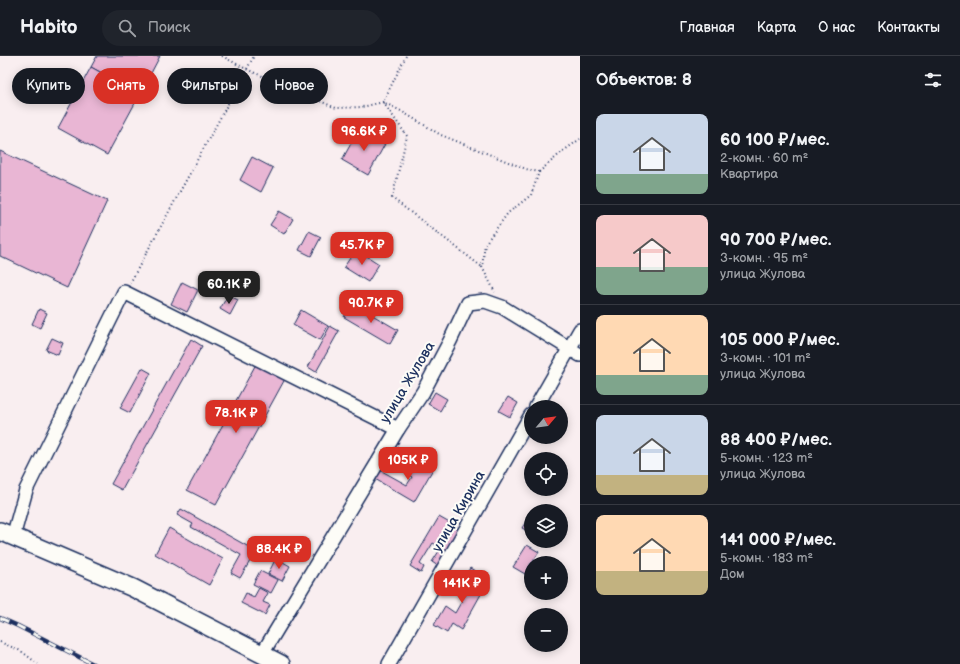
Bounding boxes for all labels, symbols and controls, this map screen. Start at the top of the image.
search box [102,10,382,46]
text: Habito [20,16,78,39]
icon: search [116,17,138,39]
text: Поиск [148,18,190,37]
text: Главная [680,19,735,36]
text: Карта [757,19,796,36]
text: О нас [818,19,855,36]
text: Контакты [877,19,940,36]
chip: Купить [12,68,85,104]
chip: Снять [93,68,159,104]
chip: Фильтры [167,68,252,104]
chip: Новое [260,68,328,104]
icon: filters [922,69,944,91]
text: Объектов: 8 [596,70,692,90]
pin: 96.6K ₽ [327,118,401,152]
text: 96.6K ₽ [341,123,387,139]
icon: home [628,130,676,178]
text: 60 100 ₽/мес. [720,130,830,150]
text: 2-комн. · 60 m² [720,150,808,166]
text: Квартира [720,166,778,182]
text: 90 700 ₽/мес. [720,230,831,250]
icon: home [628,231,676,279]
pin: 45.7K ₽ [325,232,399,266]
text: 45.7K ₽ [339,237,385,253]
text: 3-комн. · 95 m² [720,250,808,266]
text: улица Жулова [720,266,806,282]
pin: 60.1K ₽ [192,271,266,305]
text: 60.1K ₽ [207,276,251,292]
pin: 90.7K ₽ [334,290,408,324]
text: 90.7K ₽ [348,295,394,311]
text: 105 000 ₽/мес. [720,330,840,350]
icon: home [628,331,676,379]
street label: улица Жулова [376,338,439,426]
text: 3-комн. · 101 m² [720,350,811,366]
text: улица Жулова [720,366,806,382]
pin: 78.1K ₽ [199,400,273,434]
north arrow [524,400,568,444]
map controls [524,400,568,652]
text: 78.1K ₽ [214,405,258,421]
text: 88 400 ₽/мес. [720,430,832,450]
icon: home [628,431,676,479]
pin: 105K ₽ [375,447,441,481]
text: 5-комн. · 123 m² [720,450,813,466]
text: 105K ₽ [388,452,429,468]
button: locate [524,452,568,496]
text: улица Жулова [720,466,806,482]
street label: улица Кирина [428,467,489,555]
button: layers [524,504,568,548]
text: 141 000 ₽/мес. [720,530,836,550]
icon: home [628,531,676,579]
pin: 88.4K ₽ [242,536,316,570]
text: 88.4K ₽ [256,541,302,557]
text: 5-комн. · 183 m² [720,550,813,566]
button: + [524,556,568,600]
text: Дом [720,566,745,582]
pin: 141K ₽ [429,570,495,604]
text: 141K ₽ [443,575,481,591]
button: − [524,608,568,652]

